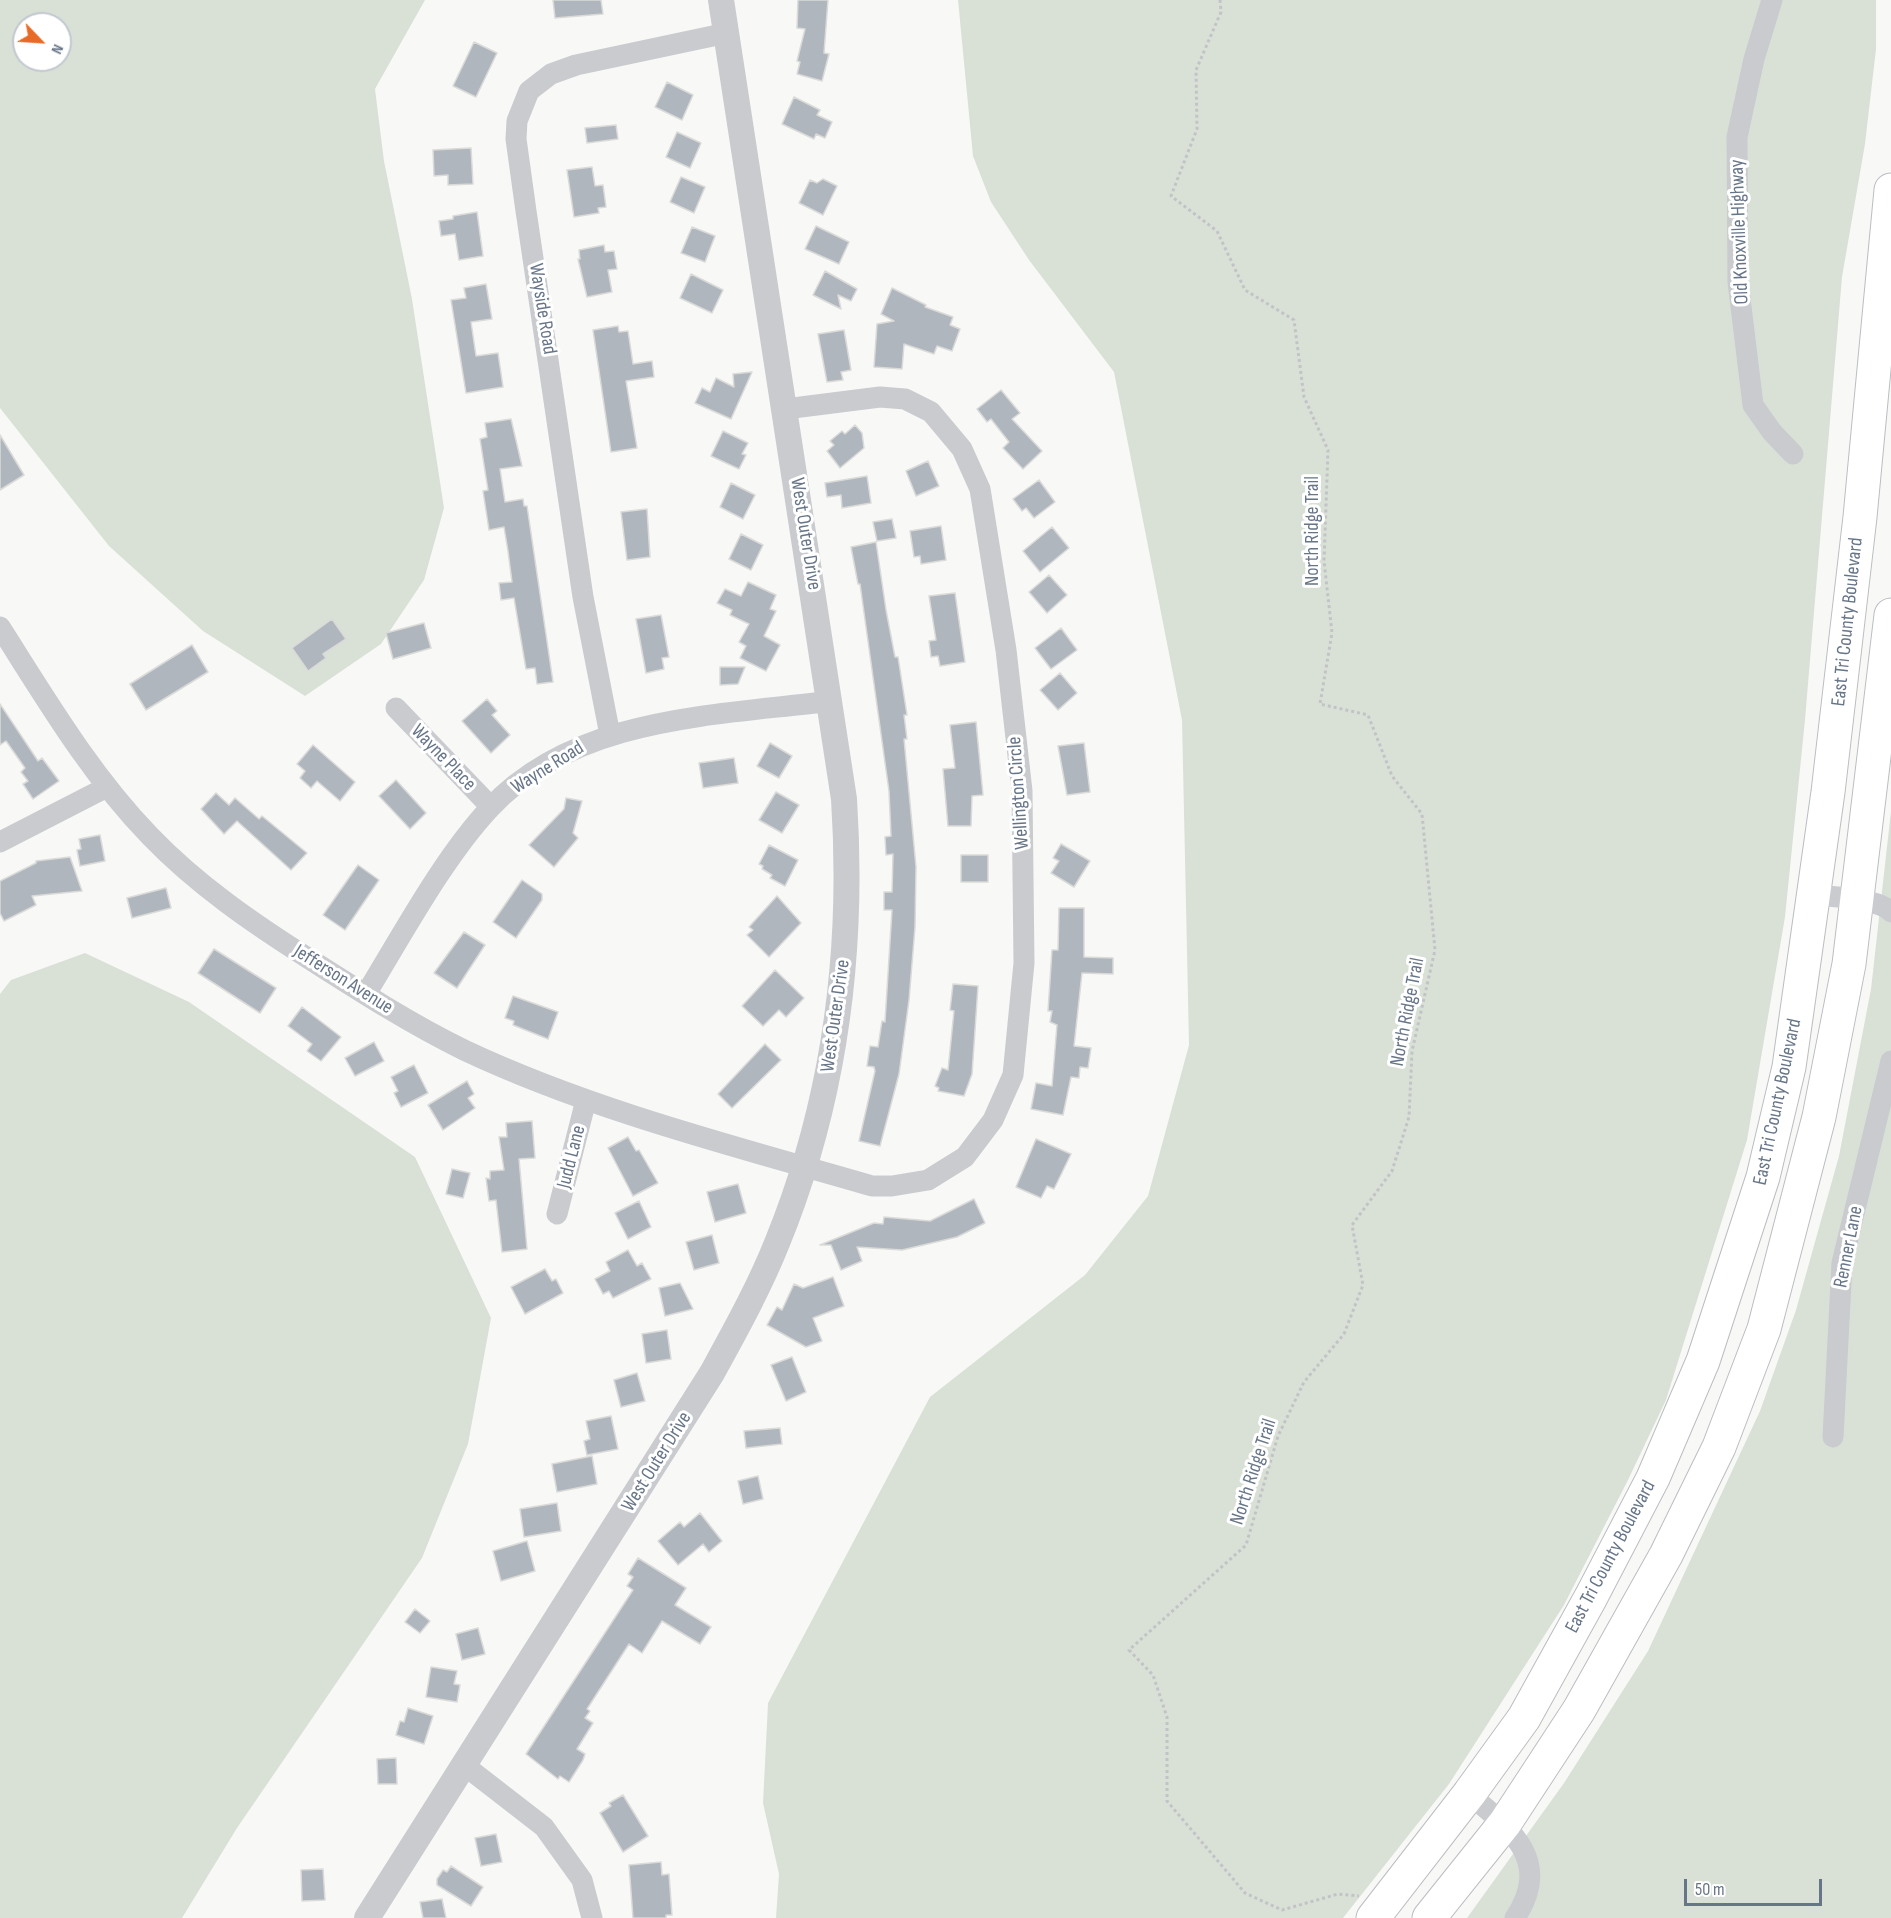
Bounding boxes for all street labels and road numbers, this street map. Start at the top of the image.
street label: Old Knoxville Highway [1725,159,1755,305]
street label: Wayside Road [523,262,561,356]
street label: West Outer Drive [784,476,826,592]
street label: North Ridge Trail [1301,476,1325,586]
street label: East Tri County Boulevard [1827,537,1869,707]
street label: Wayne Place [405,720,481,796]
street label: Wayne Road [507,736,589,800]
street label: Wellington Circle [1003,736,1035,850]
street label: Jefferson Avenue [289,940,397,1020]
street label: North Ridge Trail [1386,956,1430,1068]
street label: West Outer Drive [816,958,856,1074]
street label: East Tri County Boulevard [1749,1017,1807,1187]
street label: Judd Lane [553,1123,591,1191]
street label: Renner Lane [1829,1204,1869,1290]
street label: West Outer Drive [617,1408,697,1516]
street label: North Ridge Trail [1226,1416,1282,1528]
street label: East Tri County Boulevard [1561,1477,1661,1637]

